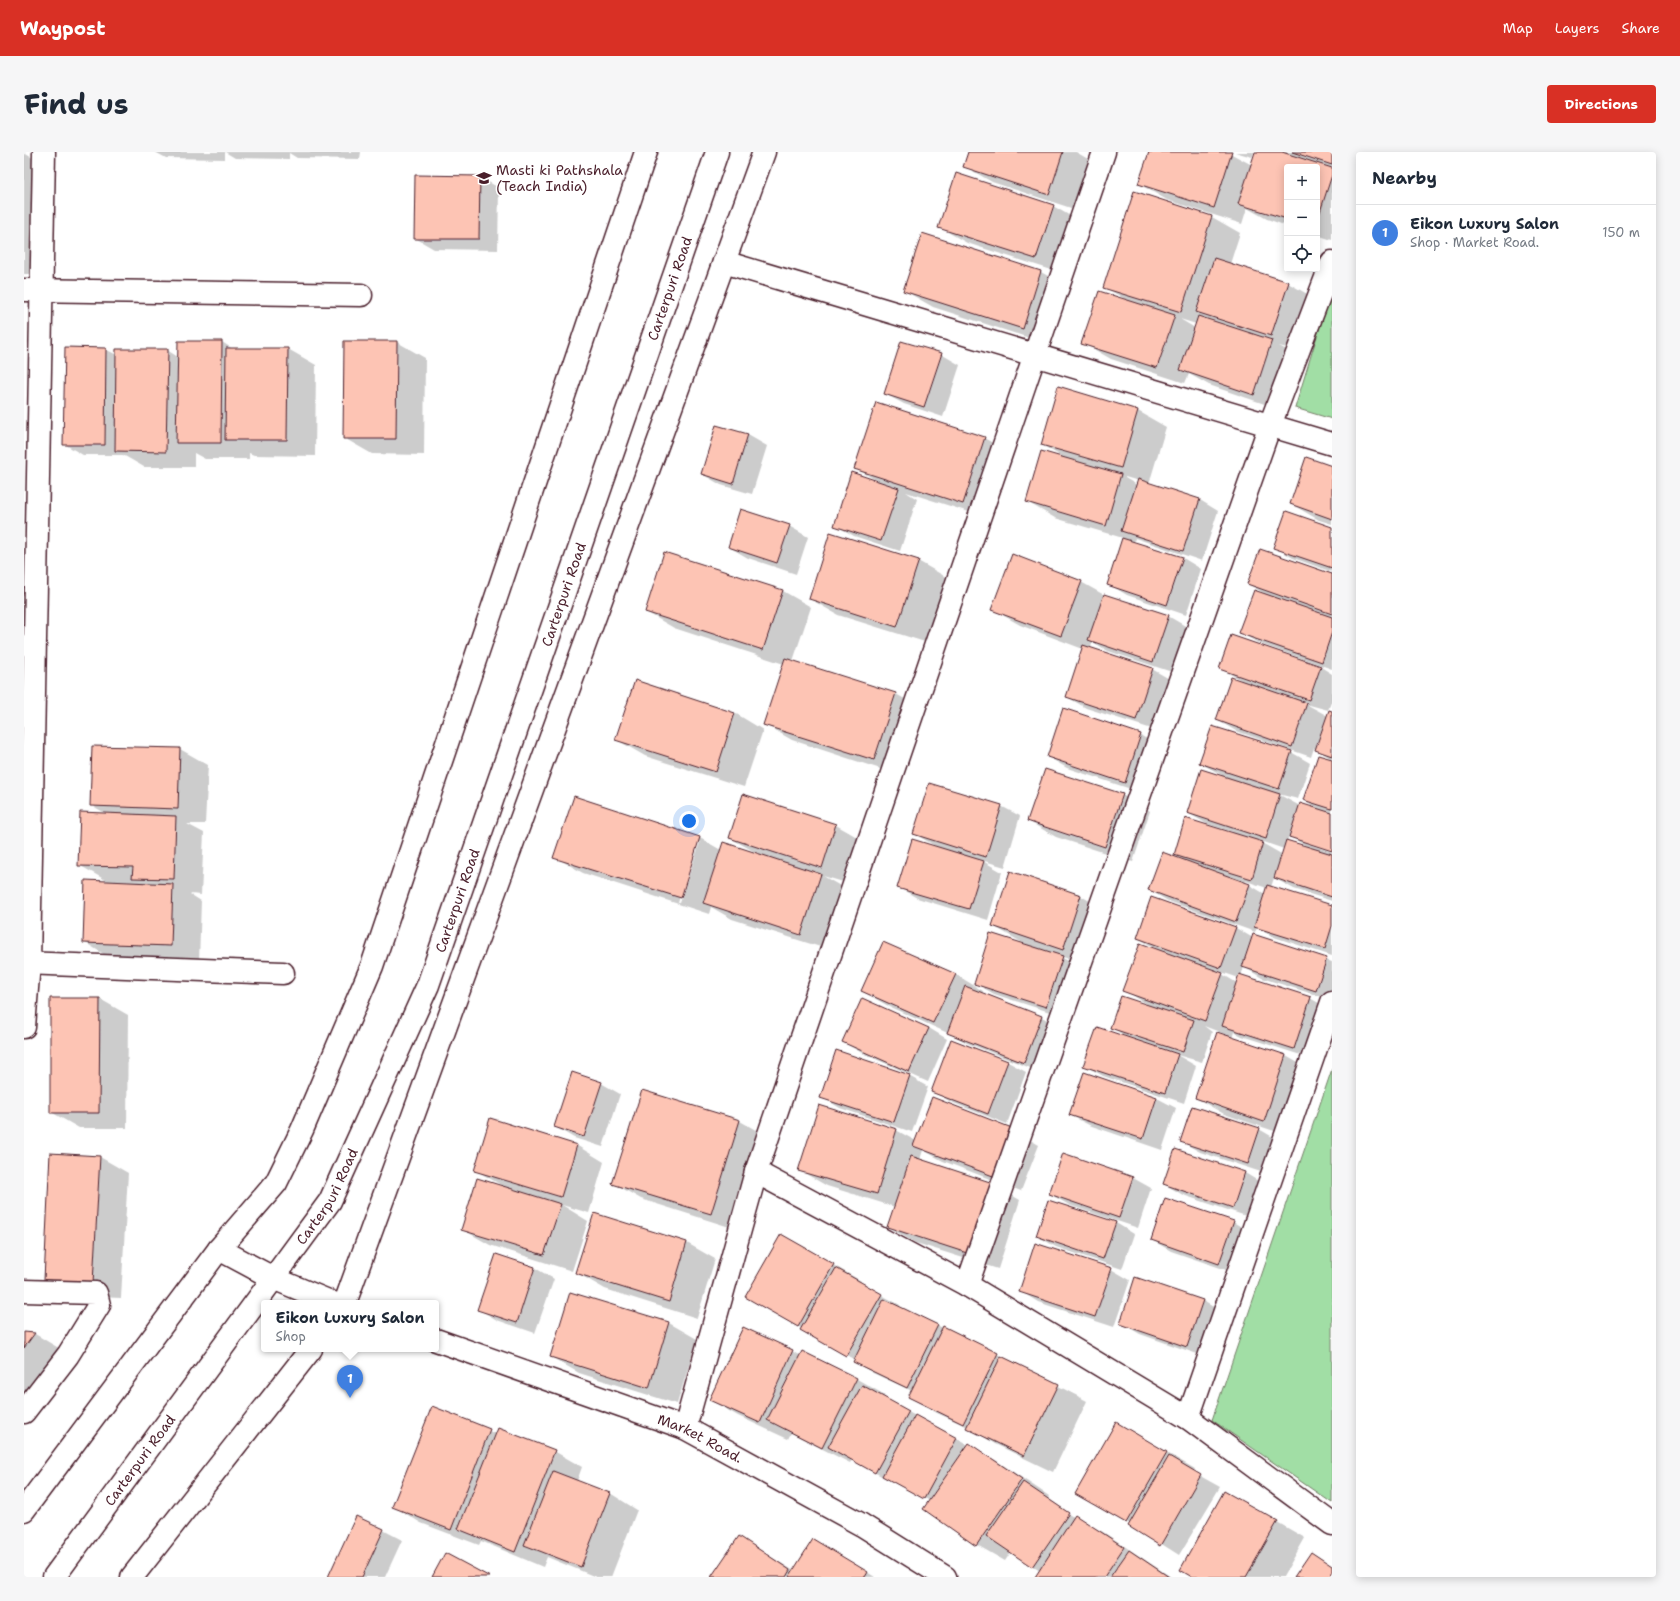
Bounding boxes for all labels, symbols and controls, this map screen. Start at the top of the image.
text: Waypost [20,16,105,41]
text: Map [1503,19,1533,37]
text: Layers [1555,19,1599,37]
text: Share [1621,19,1660,37]
text: Find us [24,85,129,123]
button: Directions [1547,85,1656,123]
place label: Masti ki Pathshala (Teach India) [496,161,623,195]
map controls [1284,164,1320,272]
button: + [1284,164,1320,200]
text: Nearby [1372,167,1437,189]
school or university icon: Masti ki Pathshala (Teach India) [475,169,493,187]
button: − [1284,200,1320,236]
text: Eikon Luxury Salon [1410,214,1559,234]
text: 1 [1382,224,1388,241]
text: 150 m [1602,224,1640,241]
street label: Carterpuri Road [643,234,696,343]
text: Shop · Market Road. [1410,234,1539,251]
button: locate [1284,236,1320,272]
street label: Carterpuri Road [537,540,590,649]
your location [679,811,699,831]
street label: Carterpuri Road [431,846,484,955]
street label: Carterpuri Road [292,1145,362,1248]
popup [261,1300,439,1352]
text: Eikon Luxury Salon [275,1308,425,1328]
text: Shop [275,1328,306,1345]
pin: 1 [337,1365,363,1398]
street label: Market Road. [655,1410,746,1467]
street label: Carterpuri Road [100,1411,179,1509]

